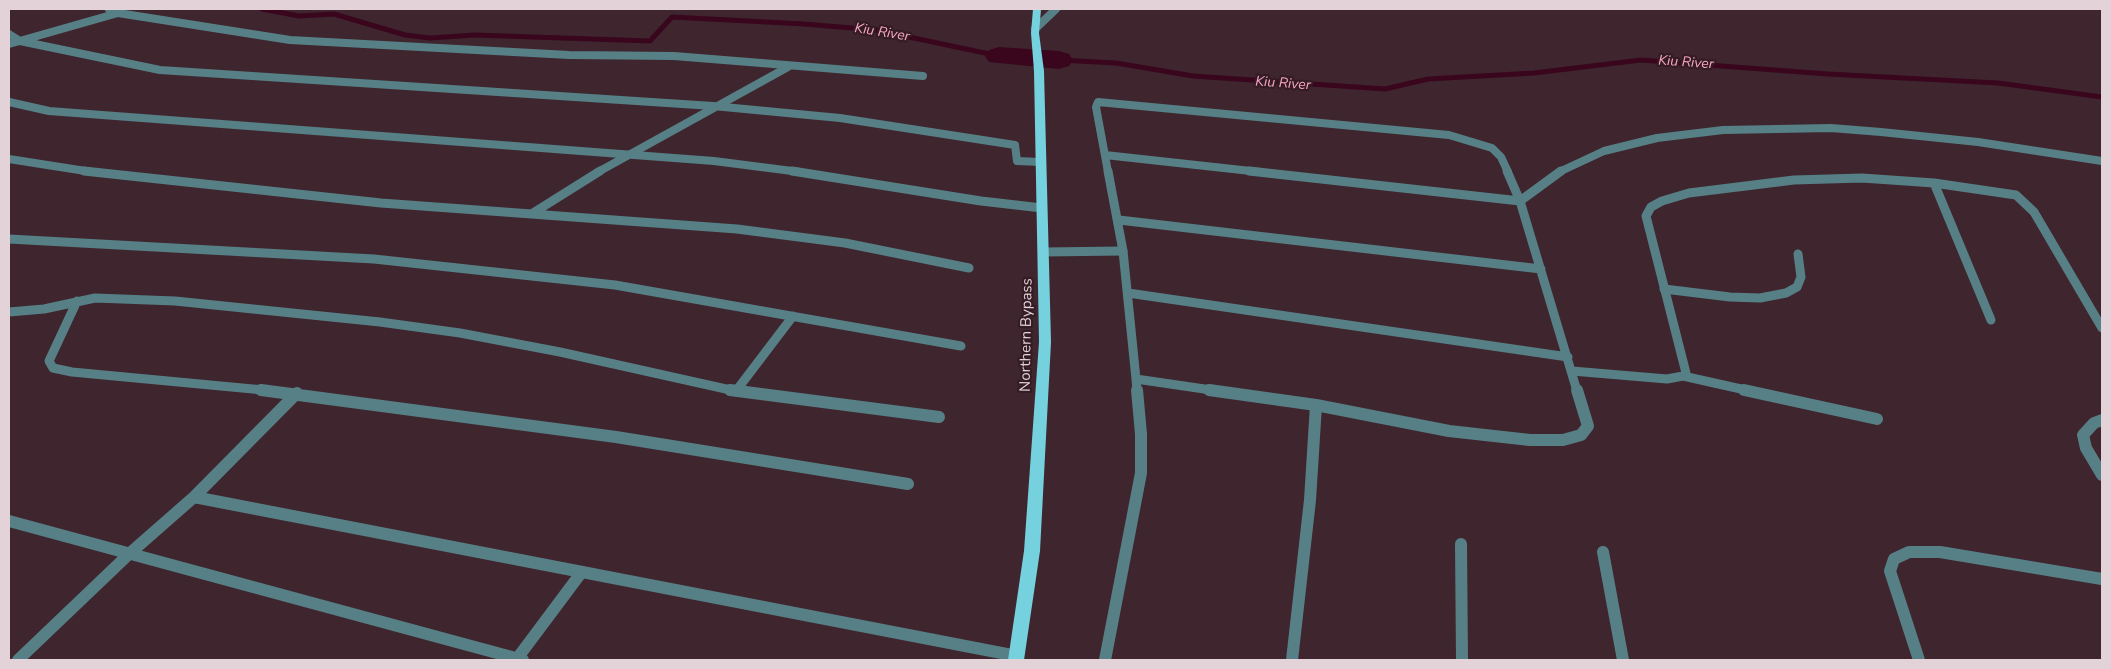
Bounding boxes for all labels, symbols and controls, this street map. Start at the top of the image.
water label: Kiu River [853,20,911,46]
water label: Kiu River [1658,53,1714,73]
water label: Kiu River [1255,74,1311,94]
street label: Northern Bypass [1017,278,1037,392]

